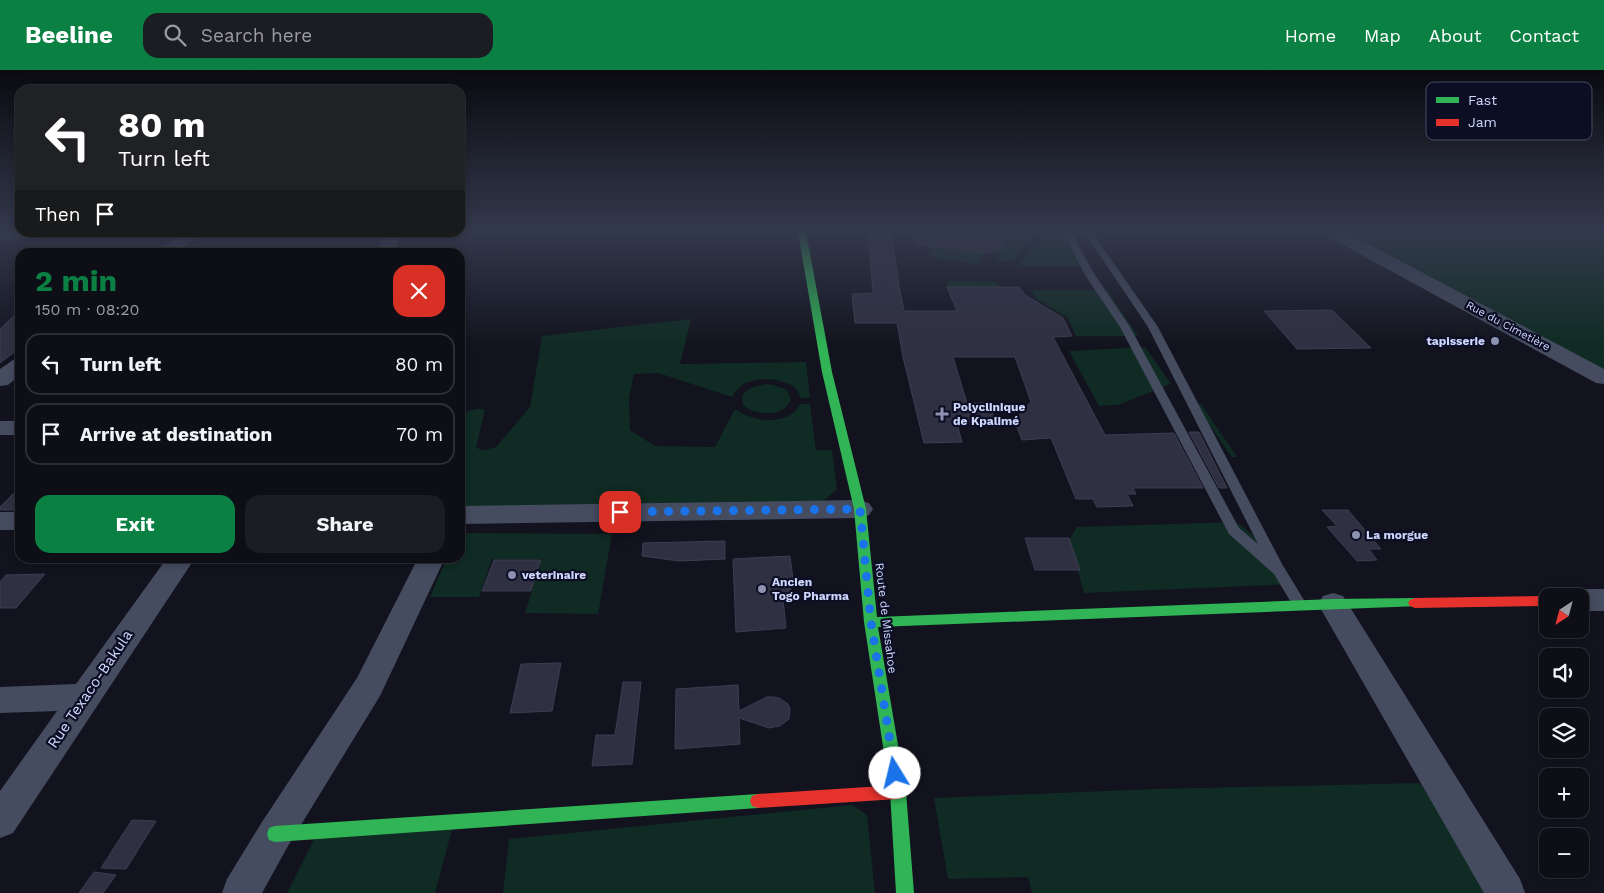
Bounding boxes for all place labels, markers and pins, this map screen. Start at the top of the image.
place label: tapisserie [1426,334,1485,348]
marker: tapisserie [1489,335,1501,347]
place label: Polyclinique de Kpalimé [953,400,1025,428]
marker: Polyclinique de Kpalimé [935,407,949,421]
pin [599,491,641,533]
place label: La morgue [1366,528,1428,542]
marker: La morgue [1350,529,1362,541]
place label: veterinaire [521,568,586,582]
marker: veterinaire [506,569,518,581]
place label: Ancien Togo Pharma [772,575,849,603]
marker: Ancien Togo Pharma [756,583,768,595]

